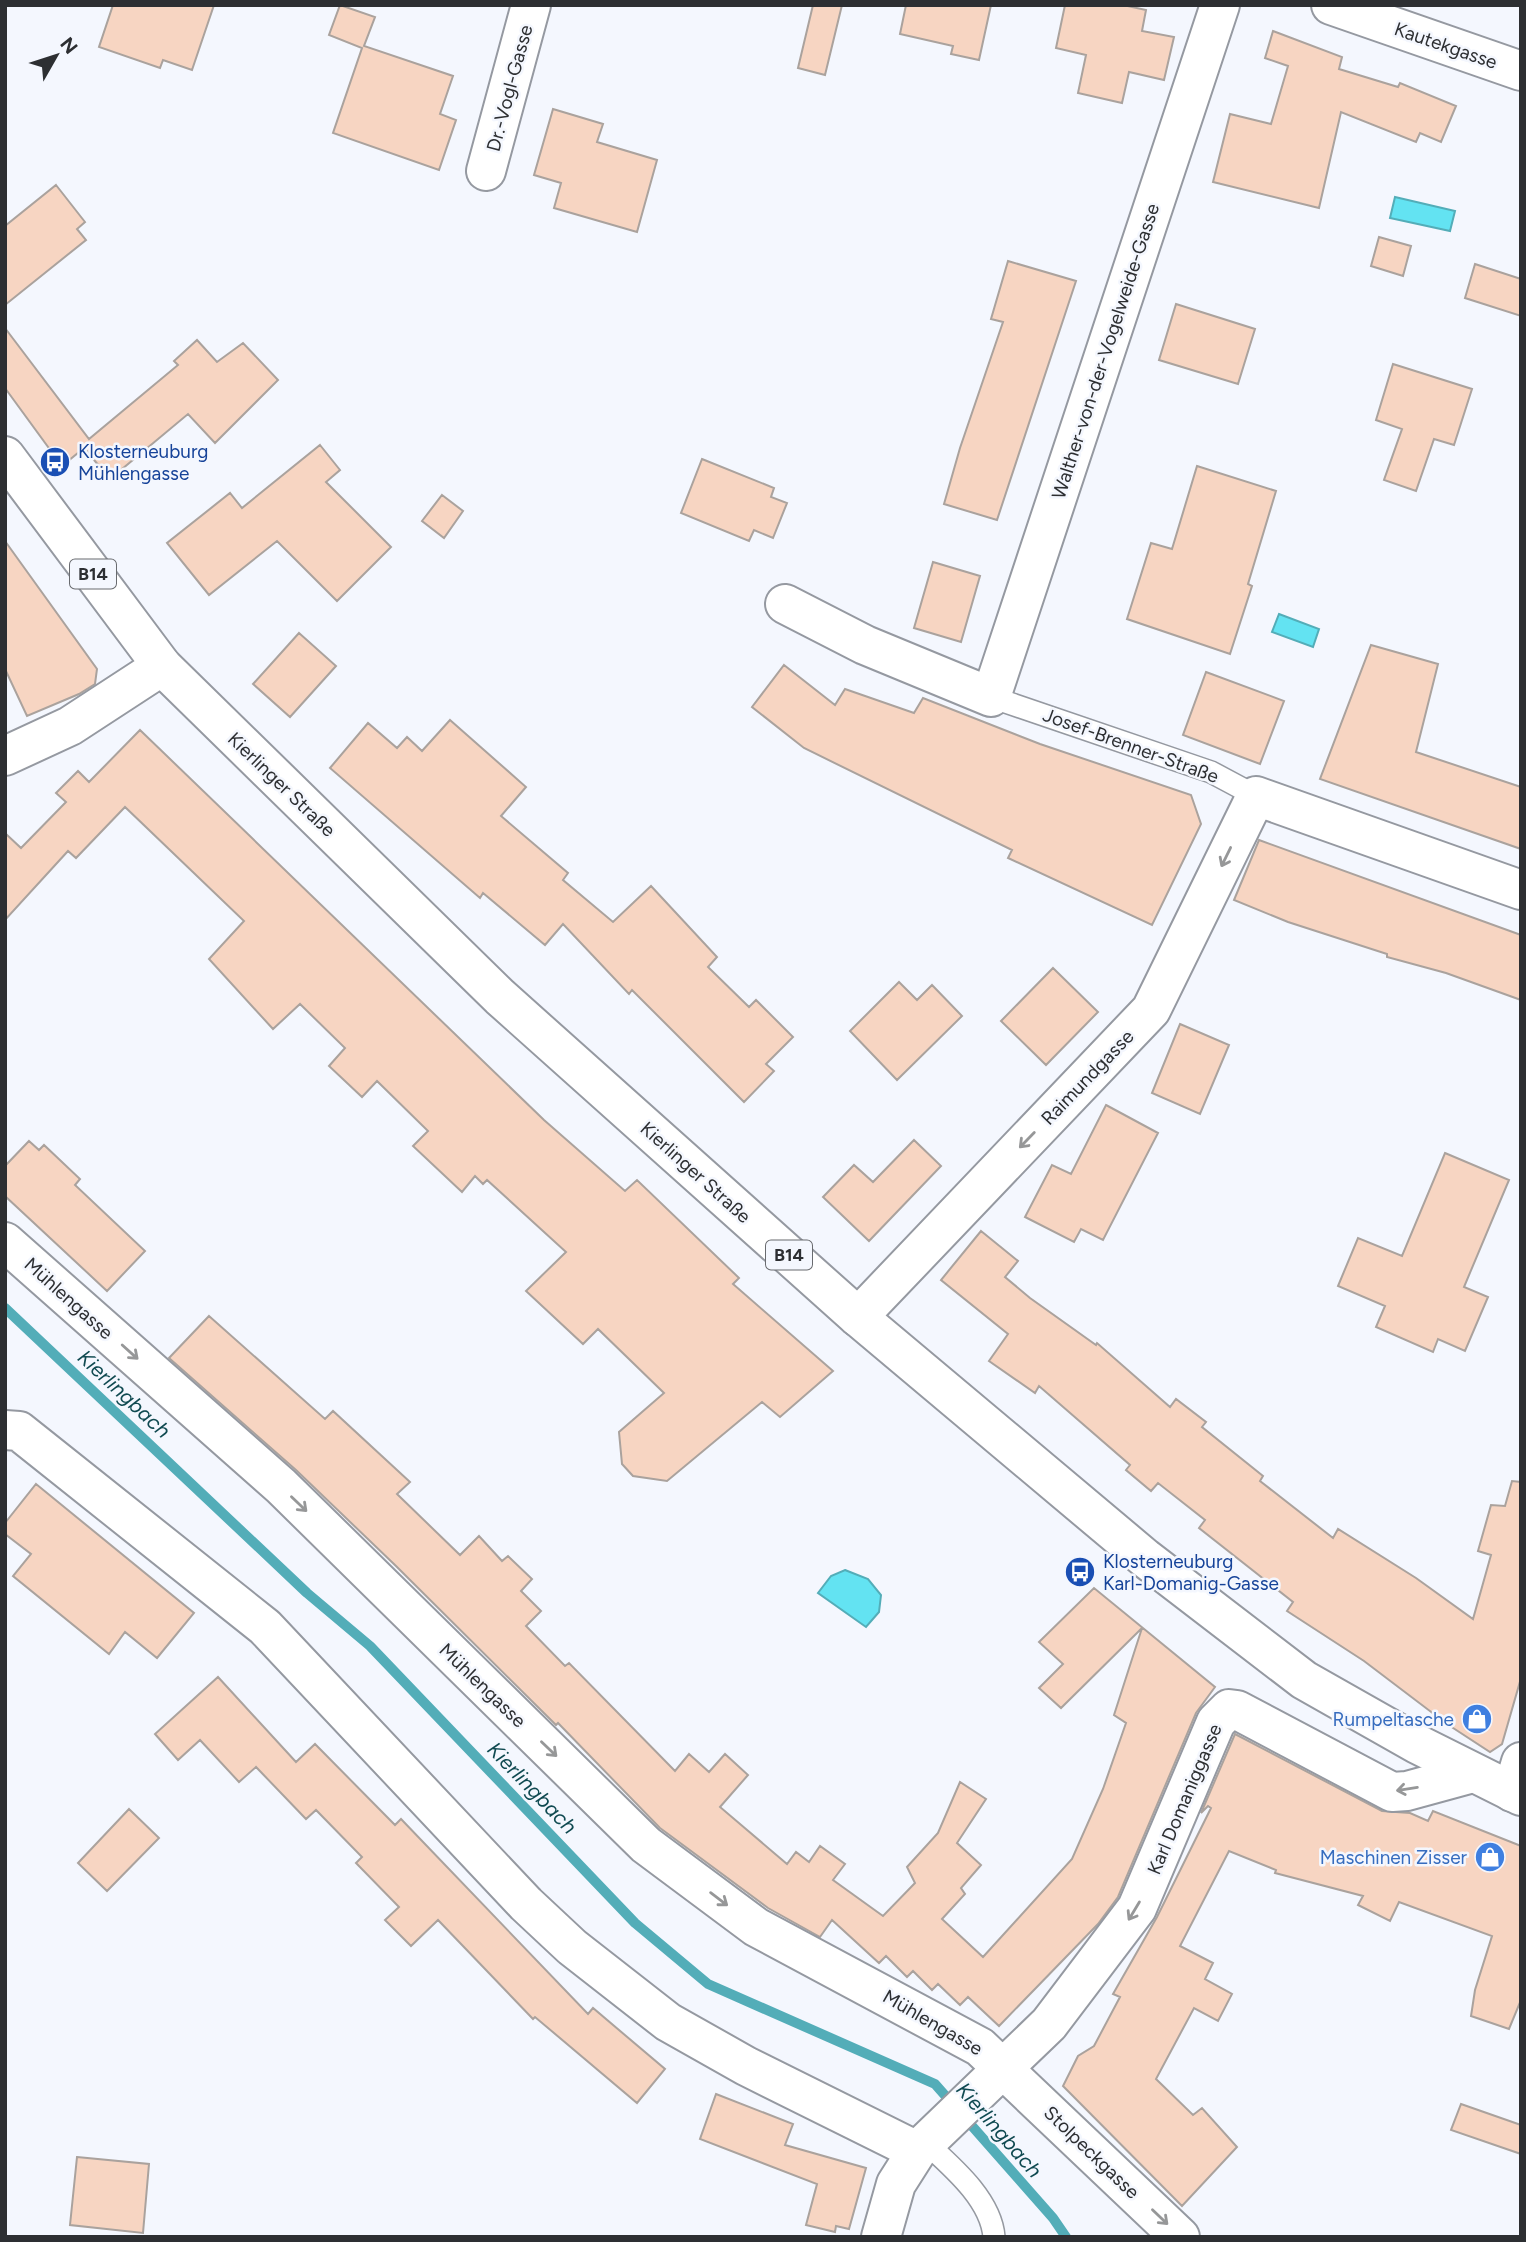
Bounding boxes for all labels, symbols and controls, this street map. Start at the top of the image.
street label: Kautekgasse [1391,17,1500,74]
north arrow [21,21,91,91]
street label: Dr.-Vogl-Gasse [482,22,537,154]
text: N [55,33,82,59]
street label: Walther-von-der-Vogelweide-Gasse [1047,201,1164,502]
place label: Klosterneuburg Mühlengasse [78,440,208,485]
bus stop icon: Klosterneuburg Mühlengasse [38,445,72,479]
road number: B14 [70,560,116,588]
street label: Josef-Brenner-Straße [1040,703,1222,788]
street label: Kierlinger Straße [223,727,340,841]
one-way arrow [1219,846,1232,867]
street label: Raimundgasse [1036,1025,1139,1130]
street label: Kierlinger Straße [636,1117,756,1228]
one-way arrow [1018,1131,1035,1148]
road number: B14 [766,1240,812,1270]
street label: Mühlengasse [20,1253,118,1344]
water label: Kierlingbach [73,1344,176,1443]
one-way arrow [120,1344,138,1360]
one-way arrow [290,1495,307,1512]
place label: Klosterneuburg Karl-Domanig-Gasse [1103,1550,1279,1595]
bus stop icon: Klosterneuburg Karl-Domanig-Gasse [1063,1555,1097,1589]
street label: Mühlengasse [435,1638,531,1732]
shop icon: Rumpeltasche [1460,1702,1494,1736]
place label: Rumpeltasche [1333,1708,1454,1731]
street label: Karl Domaniggasse [1142,1720,1227,1878]
water label: Kierlingbach [482,1737,582,1839]
one-way arrow [540,1740,557,1757]
one-way arrow [1396,1783,1419,1796]
shop icon: Maschinen Zisser [1473,1840,1507,1874]
place label: Maschinen Zisser [1320,1846,1468,1869]
one-way arrow [709,1892,728,1907]
one-way arrow [1127,1900,1141,1920]
street label: Mühlengasse [879,1985,987,2060]
water label: Kierlingbach [951,2077,1048,2182]
street label: Stolpeckgasse [1039,2101,1144,2204]
one-way arrow [1151,2208,1168,2225]

